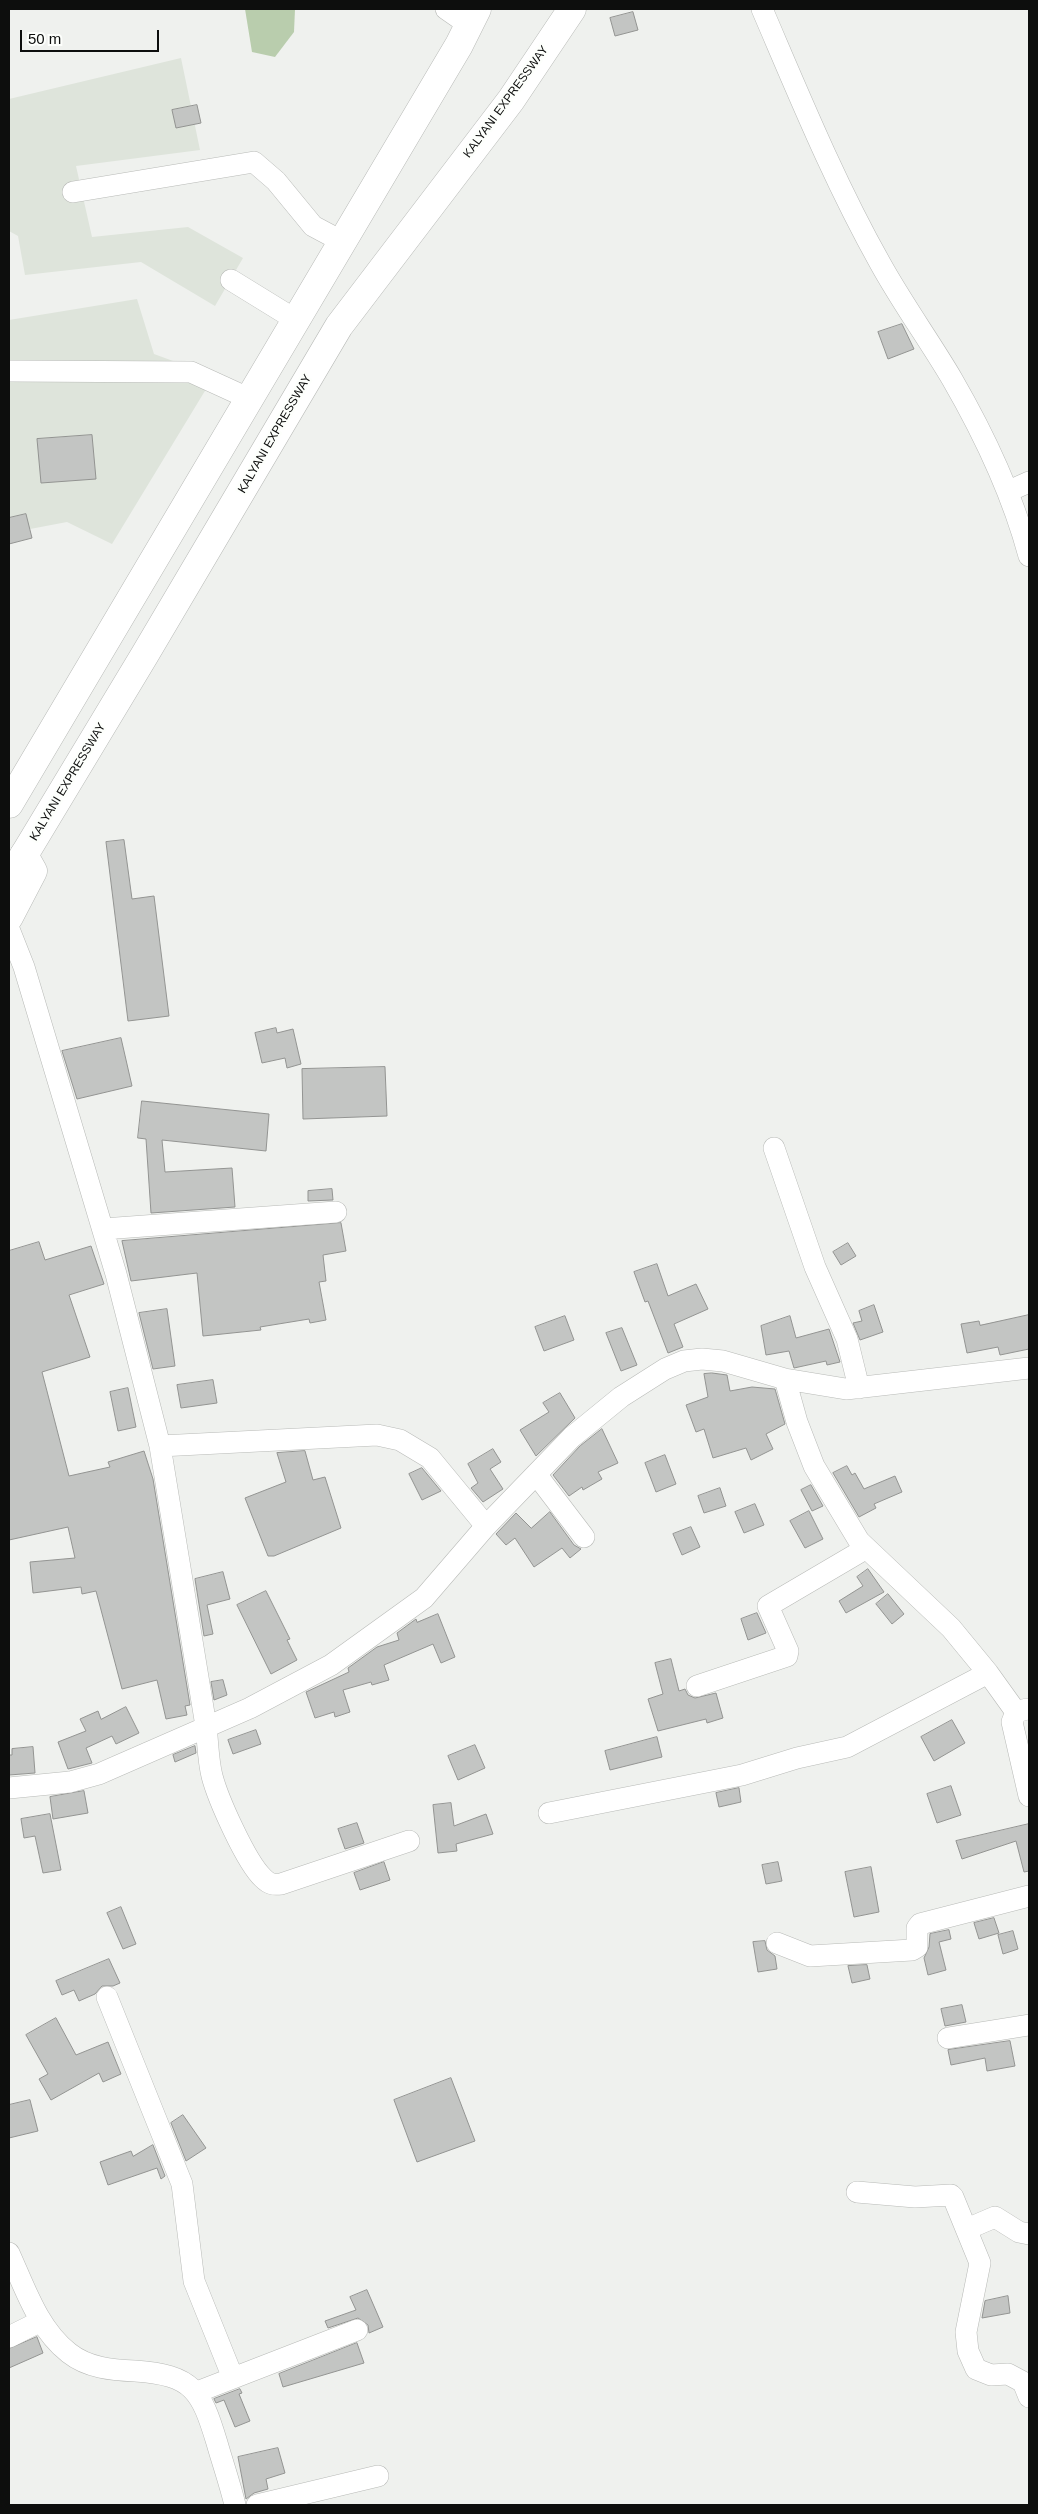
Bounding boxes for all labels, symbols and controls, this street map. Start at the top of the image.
scale bar [22,20,161,52]
text: 50 m [28,30,61,47]
street label: KALYANI EXPRESSWAY [461,43,551,161]
street label: KALYANI EXPRESSWAY [235,372,315,496]
street label: KALYANI EXPRESSWAY [27,720,109,844]

